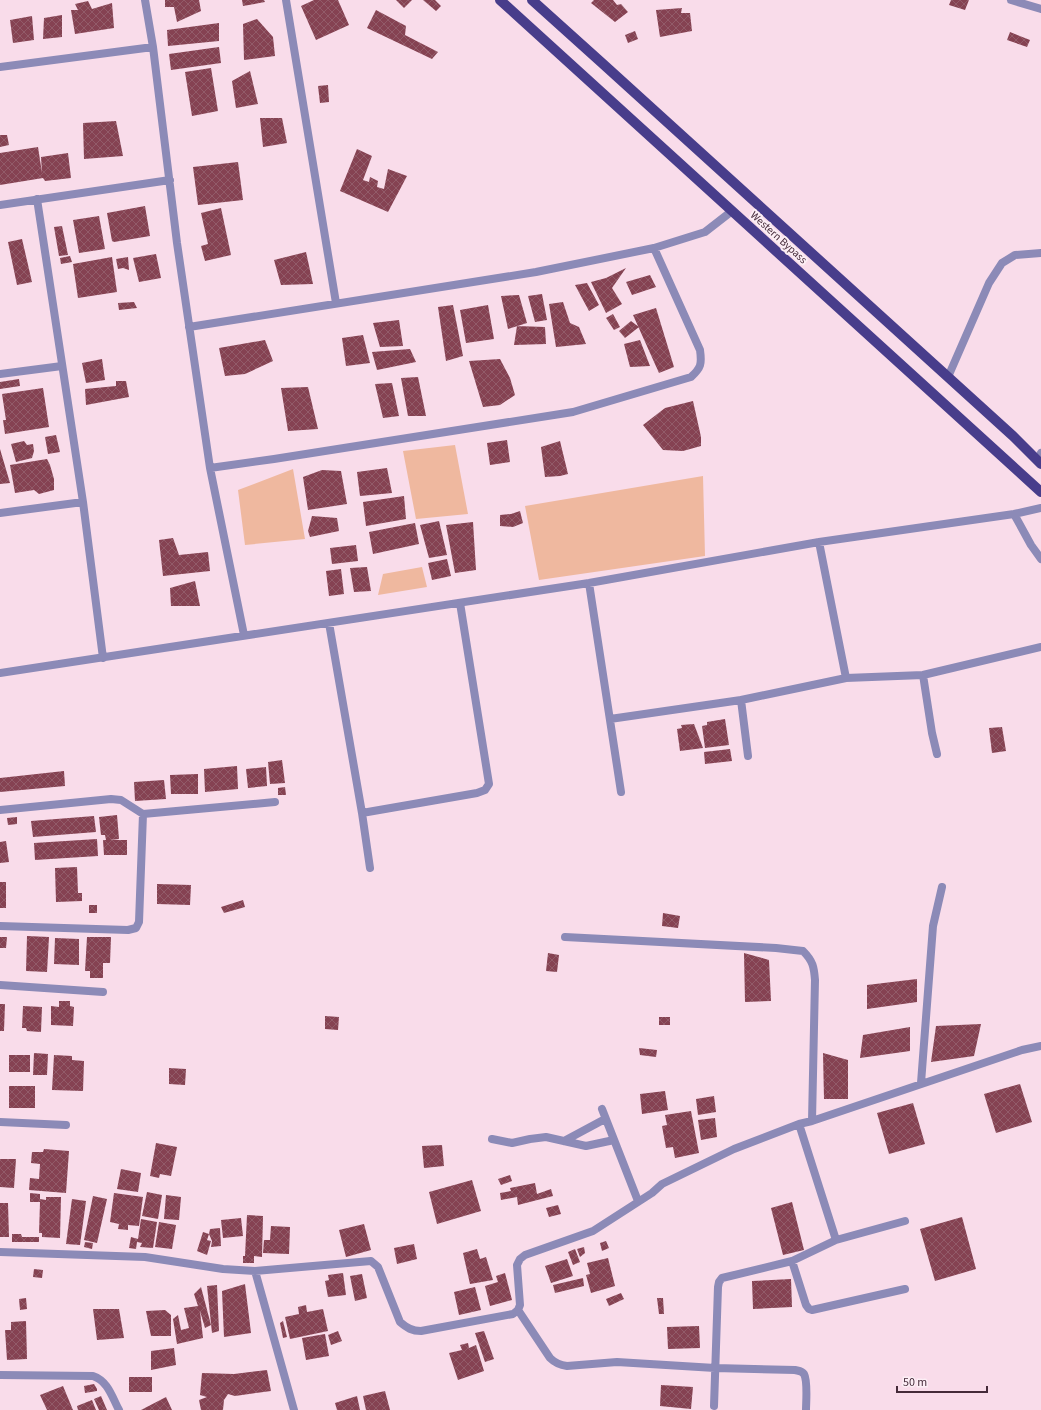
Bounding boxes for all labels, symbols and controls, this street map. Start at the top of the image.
street label: Western Bypass [747,208,811,267]
scale bar [897,1368,987,1394]
text: 50 m [903,1374,927,1391]

